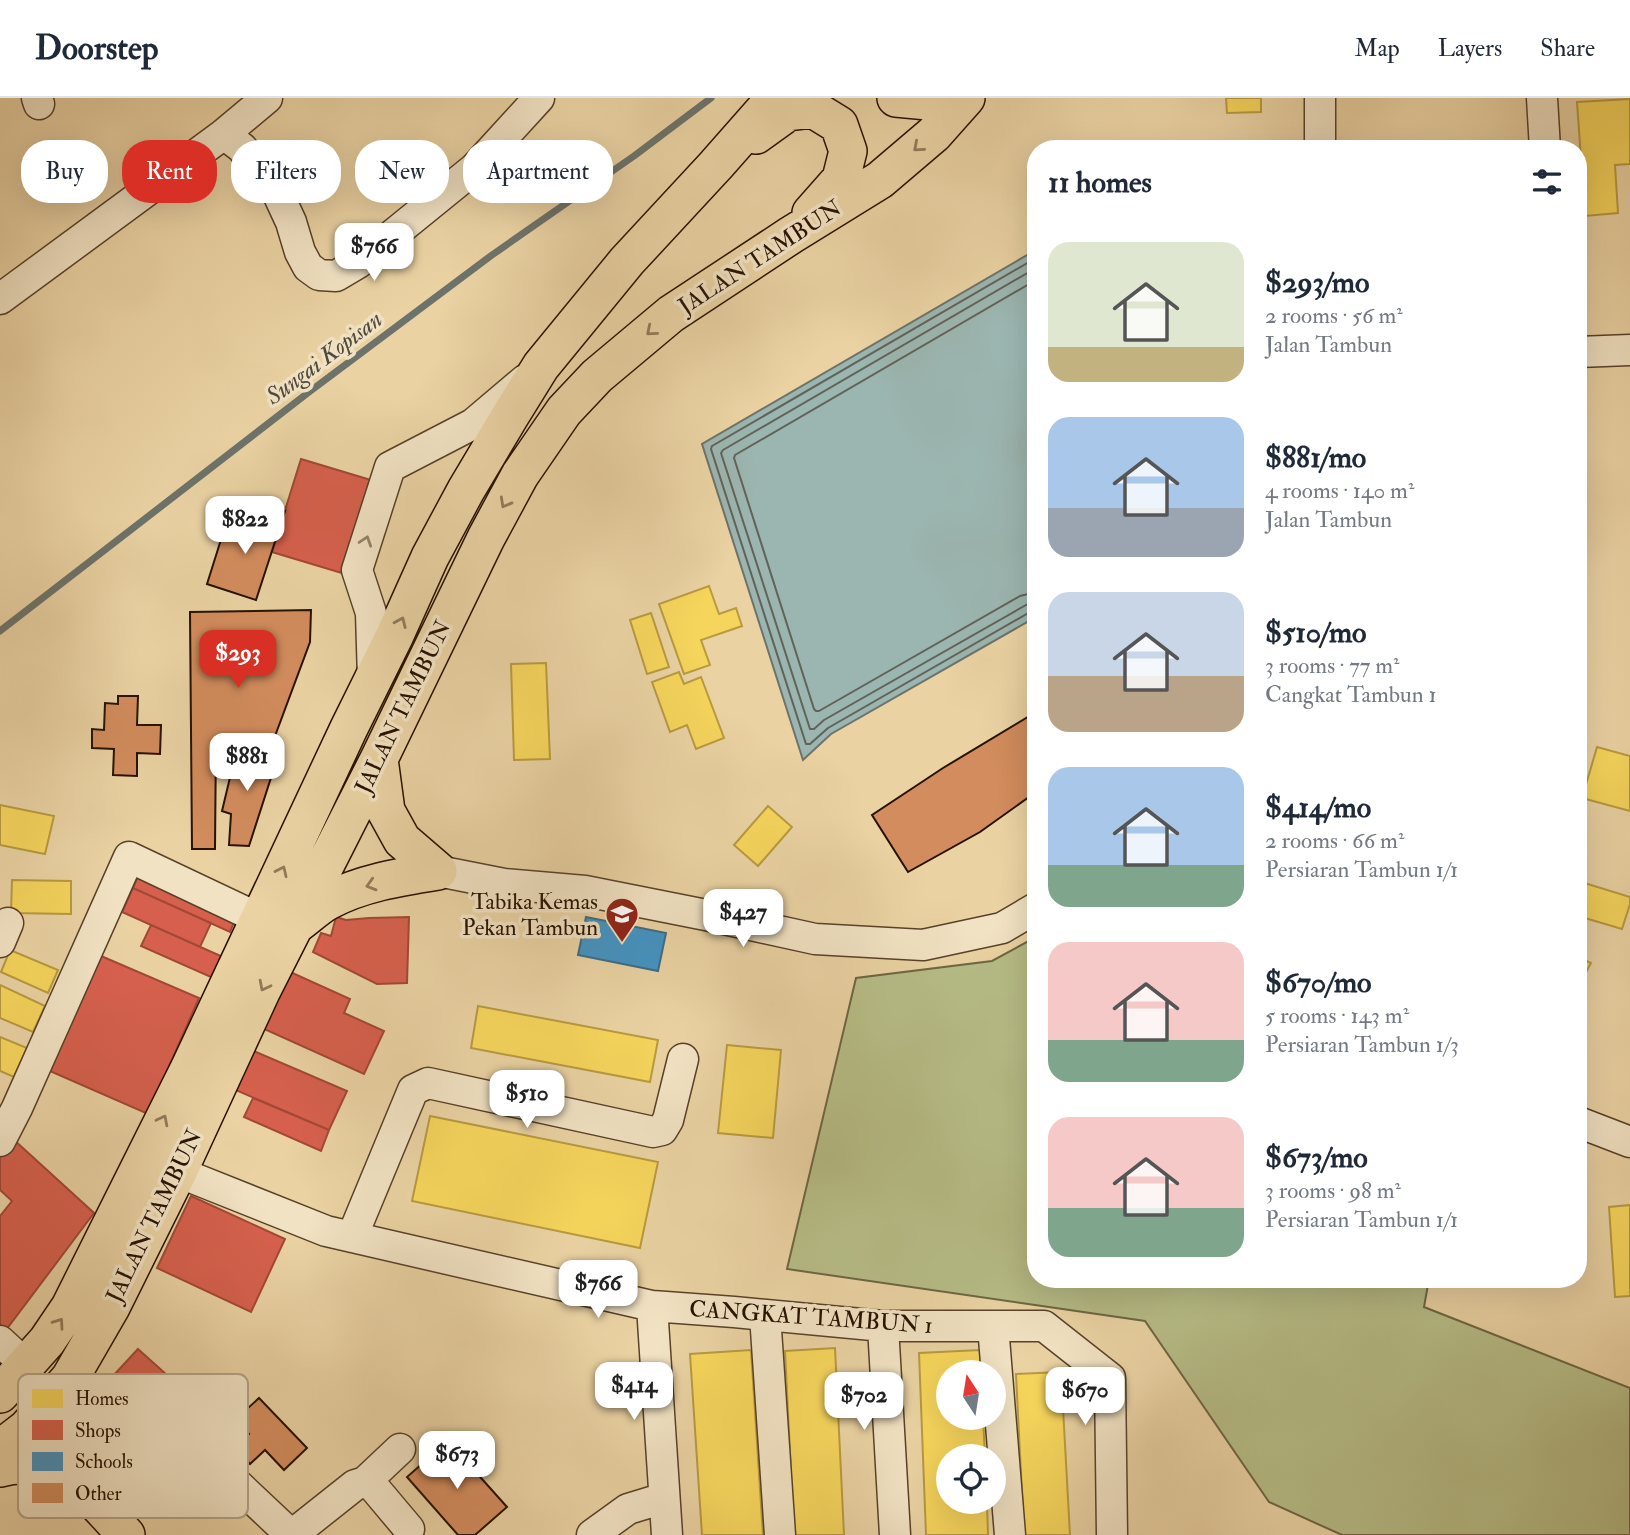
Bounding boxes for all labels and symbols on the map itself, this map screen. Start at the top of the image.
one-way arrow [914,139,927,151]
street label: JALAN TAMBUN [672,193,847,321]
pin: $766 [333,223,415,283]
water label: Sungai Kopisan [259,304,389,413]
one-way arrow [646,323,659,335]
pin: $822 [204,496,286,556]
one-way arrow [500,496,513,508]
one-way arrow [358,536,372,548]
street label: JALAN TAMBUN [348,615,458,799]
one-way arrow [393,616,407,629]
pin: $293 [197,630,279,690]
pin: $881 [206,734,288,793]
one-way arrow [274,866,288,878]
one-way arrow [365,876,377,891]
place label: Tabika Kemas Pekan Tambun [462,887,598,942]
pin: $427 [702,890,784,949]
school or university icon: Tabika Kemas Pekan Tambun [603,895,641,944]
one-way arrow [259,979,272,991]
pin: $510 [486,1070,568,1130]
one-way arrow [154,1115,168,1127]
street label: JALAN TAMBUN [99,1124,209,1308]
pin: $766 [557,1260,639,1320]
street label: CANGKAT TAMBUN 1 [688,1294,934,1340]
one-way arrow [51,1318,63,1331]
north arrow [936,1360,1006,1430]
pin: $414 [593,1362,675,1422]
pin: $670 [1044,1368,1126,1427]
pin: $702 [823,1372,905,1432]
legend [18,1374,248,1518]
text: Homes [75,1387,129,1411]
text: Shops [75,1419,121,1444]
pin: $673 [416,1432,498,1491]
text: Schools [75,1450,133,1474]
text: Other [75,1482,122,1506]

